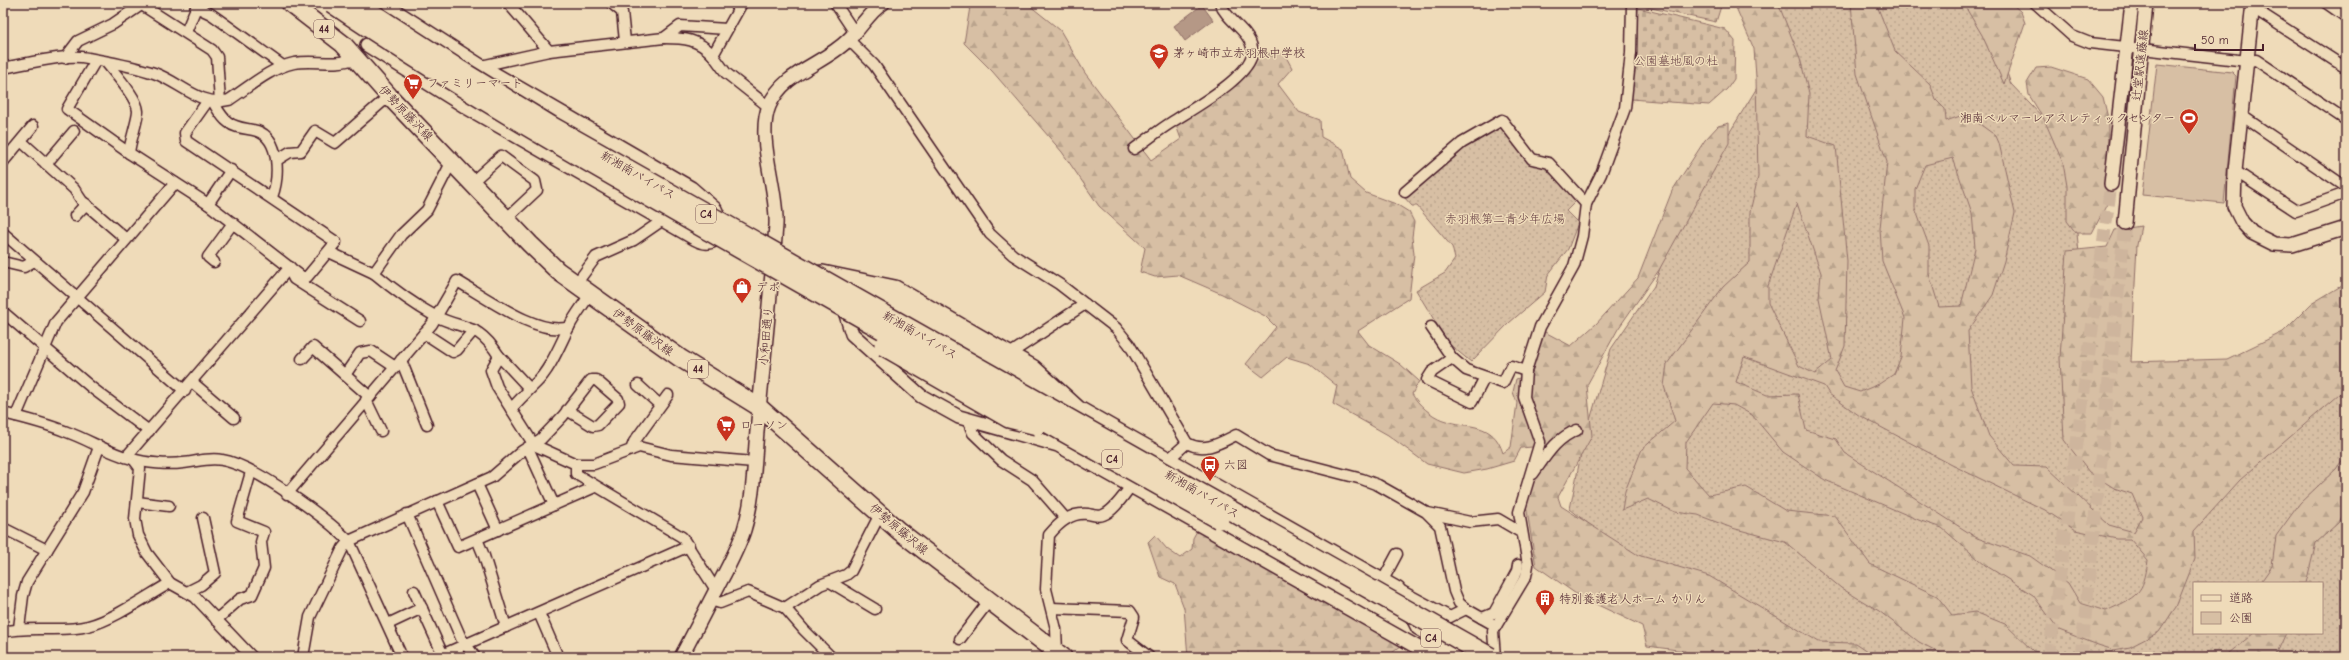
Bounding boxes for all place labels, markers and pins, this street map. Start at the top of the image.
school or university icon: 茅ヶ崎市立赤羽根中学校 [1148,42,1170,70]
place label: 茅ヶ崎市立赤羽根中学校 [1173,46,1305,60]
supermarket icon: ファミリーマート [402,72,424,100]
place label: ファミリーマート [427,76,523,90]
sports icon: 湘南ベルマーレアスレティックセンター [2178,107,2200,135]
place label: 湘南ベルマーレアスレティックセンター [1960,111,2175,125]
shop icon: デポ [731,276,753,304]
place label: デポ [756,280,780,294]
supermarket icon: ローソン [715,414,737,442]
place label: ローソン [740,418,788,432]
bus stop icon: 六図 [1199,454,1221,482]
place label: 六図 [1224,458,1248,472]
building icon: 特別養護老人ホーム かりん [1534,588,1556,616]
place label: 特別養護老人ホーム かりん [1559,592,1707,606]

